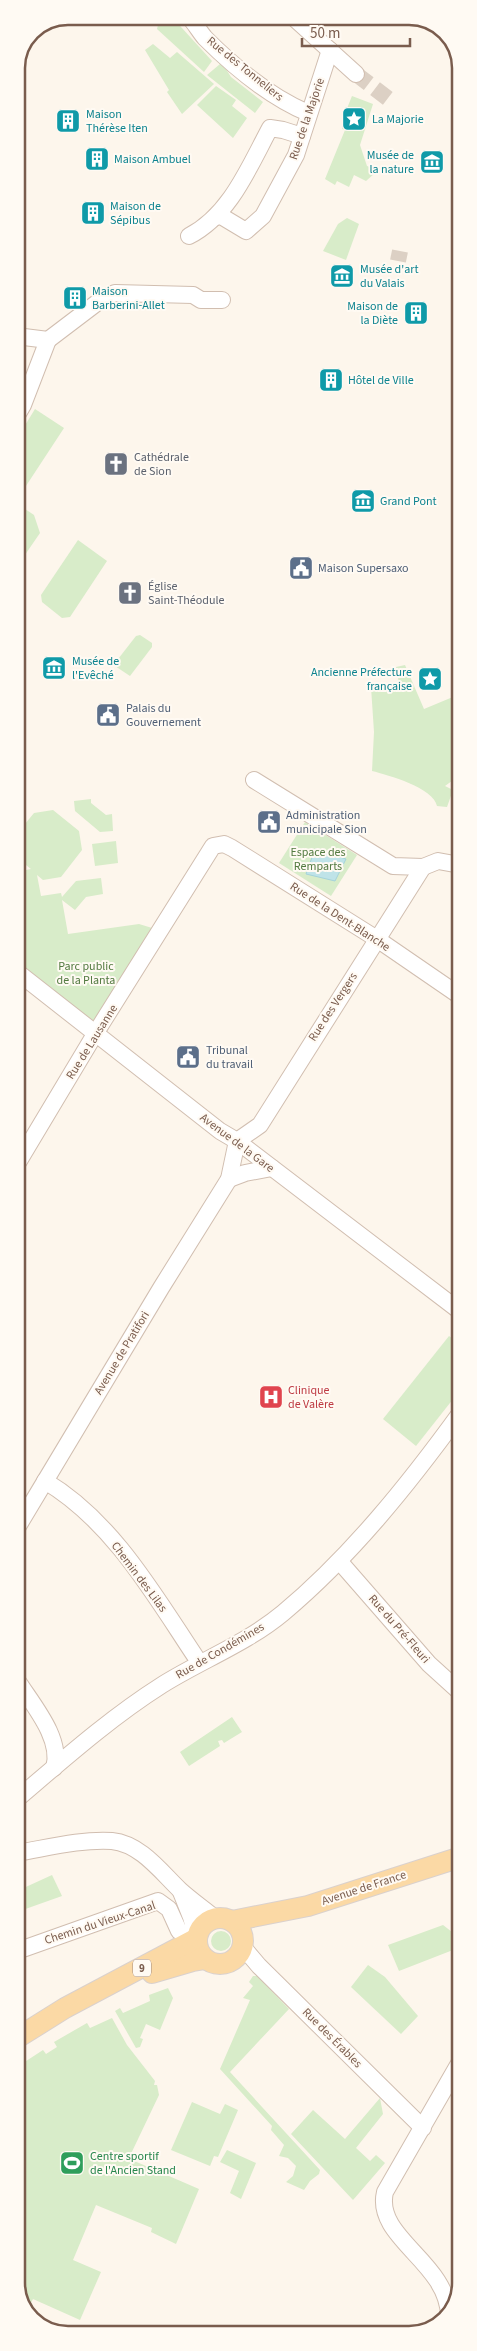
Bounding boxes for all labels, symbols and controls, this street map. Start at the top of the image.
scale bar [302,15,410,47]
text: 50 m [310,23,340,44]
street label: Rue des Tonneliers [203,33,287,105]
street label: Rue de la Majorie [285,76,329,162]
place label: Maison Thérèse Iten [86,106,148,137]
place icon: La Majorie [341,106,367,132]
building icon: Maison Thérèse Iten [55,108,81,134]
place label: La Majorie [372,111,424,128]
building icon: Maison Ambuel [84,146,110,172]
place label: Musée de la nature [367,147,414,178]
museum icon: Musée de la nature [419,149,445,175]
place label: Maison Ambuel [114,151,191,168]
place label: Maison de Sépibus [110,198,161,229]
building icon: Maison de Sépibus [80,200,106,226]
place label: Musée d'art du Valais [360,261,419,292]
museum icon: Musée d'art du Valais [329,263,355,289]
place label: Maison Barberini-Allet [92,283,165,314]
building icon: Maison Barberini-Allet [62,285,88,311]
place label: Maison de la Diète [347,298,398,329]
building icon: Maison de la Diète [403,300,429,326]
building icon: Hôtel de Ville [318,367,344,393]
place label: Hôtel de Ville [348,372,414,389]
place label: Cathédrale de Sion [134,449,189,480]
church icon: Cathédrale de Sion [103,451,129,477]
museum icon: Grand Pont [350,488,376,514]
place label: Grand Pont [380,493,437,510]
public building icon: Maison Supersaxo [288,555,314,581]
place label: Maison Supersaxo [318,560,409,577]
place label: Église Saint-Théodule [148,578,225,609]
church icon: Église Saint-Théodule [117,580,143,606]
place label: Musée de l'Evêché [72,653,119,684]
museum icon: Musée de l'Evêché [41,655,67,681]
place label: Ancienne Préfecture française [311,664,412,695]
place icon: Ancienne Préfecture française [417,666,443,692]
place label: Palais du Gouvernement [126,700,201,731]
public building icon: Palais du Gouvernement [95,702,121,728]
place label: Administration municipale Sion [286,807,367,838]
public building icon: Administration municipale Sion [256,809,282,835]
park label: Espace des Remparts [290,844,346,875]
street label: Rue de la Dent-Blanche [287,878,393,956]
park label: Parc public de la Planta [57,958,115,989]
street label: Rue des Vergers [304,969,362,1045]
street label: Rue de Lausanne [62,1001,122,1083]
place label: Tribunal du travail [206,1042,253,1073]
public building icon: Tribunal du travail [175,1044,201,1070]
street label: Avenue de la Gare [196,1109,278,1177]
street label: Avenue de Pratifori [90,1308,154,1398]
place label: Clinique de Valère [288,1382,334,1413]
hospital icon: Clinique de Valère [258,1384,284,1410]
street label: Chemin des Lilas [107,1538,171,1616]
street label: Rue du Pré-Fleuri [364,1591,434,1667]
street label: Rue de Condémines [173,1619,267,1683]
street label: Avenue de France [320,1866,408,1910]
street label: Chemin du Vieux-Canal [42,1897,158,1949]
road number: 9 [133,1960,151,1976]
street label: Rue des Érables [298,2004,366,2072]
place label: Centre sportif de l'Ancien Stand [90,2148,176,2179]
sports icon: Centre sportif de l'Ancien Stand [59,2150,85,2176]

